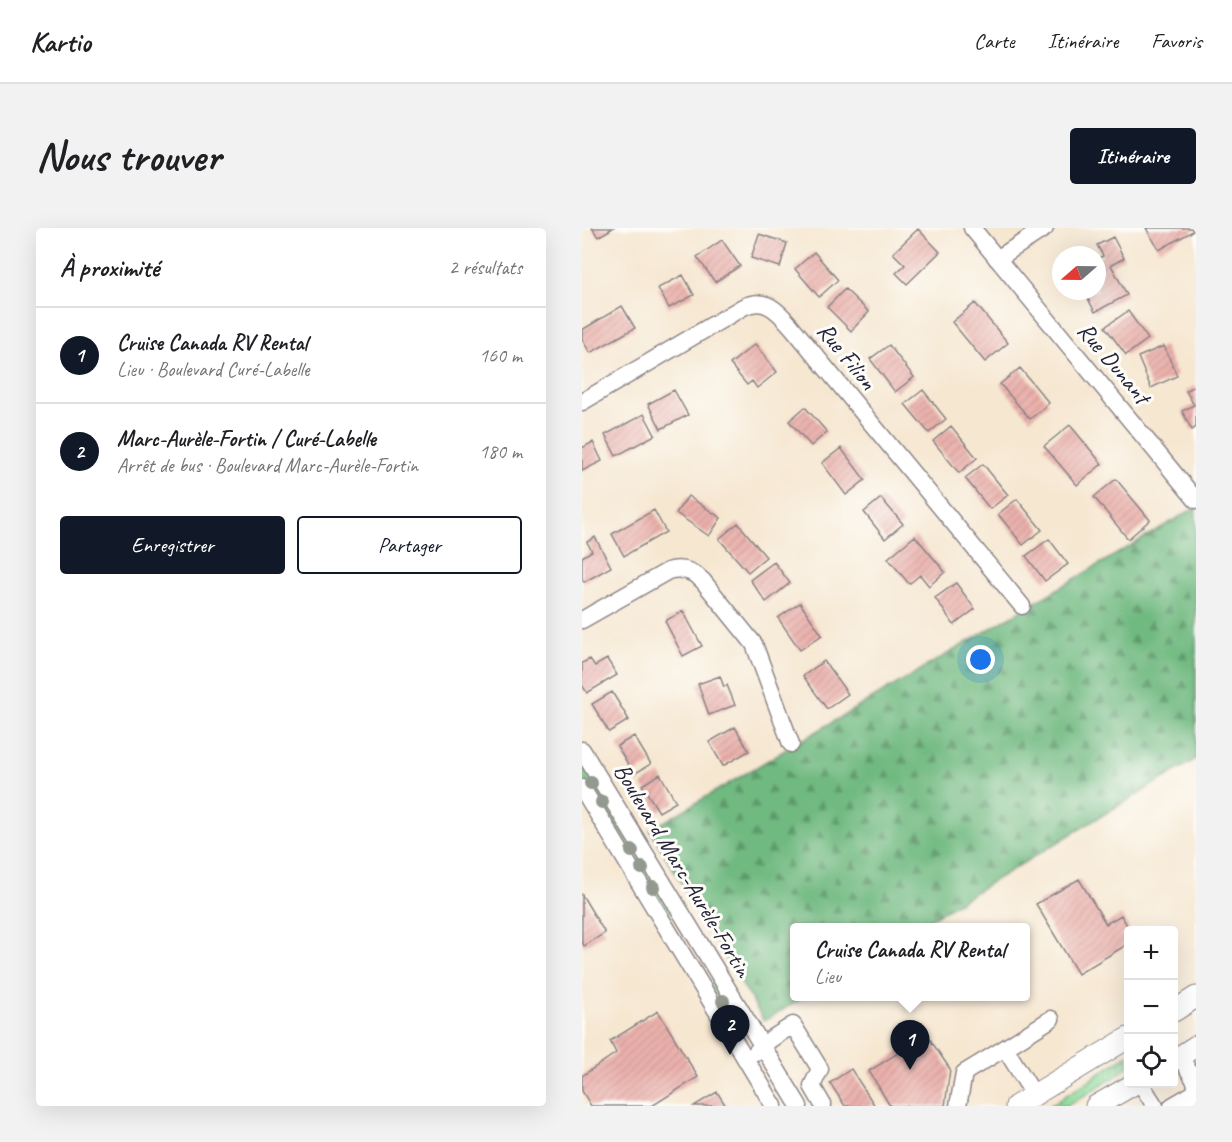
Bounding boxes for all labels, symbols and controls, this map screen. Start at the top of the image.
text: Kartio [30,24,91,59]
text: Carte [974,28,1015,54]
text: Itinéraire [1048,28,1118,54]
text: Favoris [1151,28,1202,54]
button: Itinéraire [1070,128,1196,184]
text: Nous trouver [36,130,220,183]
north arrow [1052,246,1106,300]
text: À proximité [60,251,159,284]
text: 2 résultats [449,255,522,280]
street label: Rue Filion [811,316,883,396]
street label: Rue Dunant [1071,316,1159,412]
text: Cruise Canada RV Rental [117,329,308,357]
text: 1 [75,343,84,368]
text: 160 m [479,343,522,368]
text: Lieu · Boulevard Curé-Labelle [117,357,310,382]
text: Marc-Aurèle-Fortin / Curé-Labelle [117,425,376,453]
text: 2 [75,439,84,464]
text: 180 m [479,439,522,464]
text: Arrêt de bus · Boulevard Marc-Aurèle-Fortin [117,453,418,478]
button: Enregistrer [60,516,285,574]
button: Partager [297,516,522,574]
your location [966,645,995,674]
street label: Boulevard Marc-Aurèle-Fortin [607,758,759,983]
popup [790,923,1030,1001]
map controls [1124,926,1178,1088]
button: + [1124,926,1178,980]
text: Cruise Canada RV Rental [815,936,1005,964]
text: Lieu [815,964,841,989]
button: − [1124,980,1178,1034]
pin: 2 [710,1006,750,1055]
pin: 1 [890,1020,930,1070]
button: locate [1124,1034,1178,1088]

